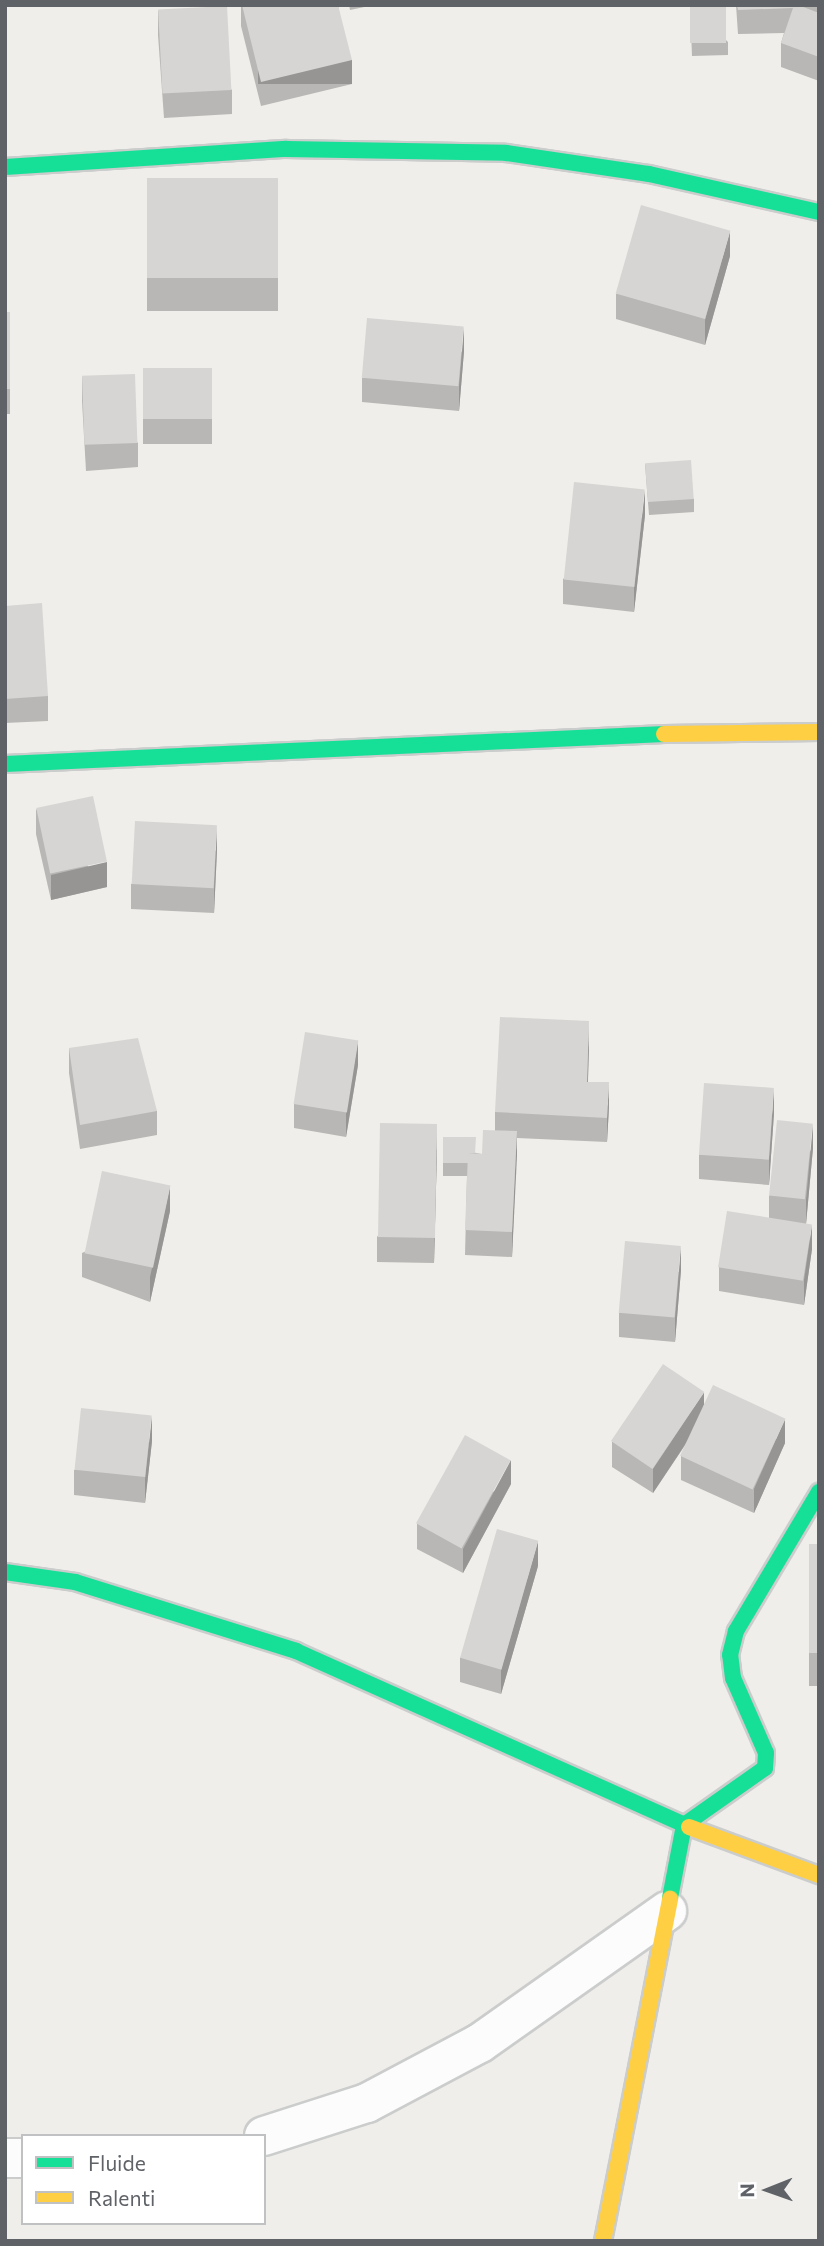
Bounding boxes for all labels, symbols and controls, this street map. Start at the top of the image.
legend [21,2134,266,2225]
text: Fluide [88,2150,146,2175]
north arrow [733,2155,803,2225]
text: N [735,2183,758,2198]
text: Ralenti [88,2185,155,2210]

